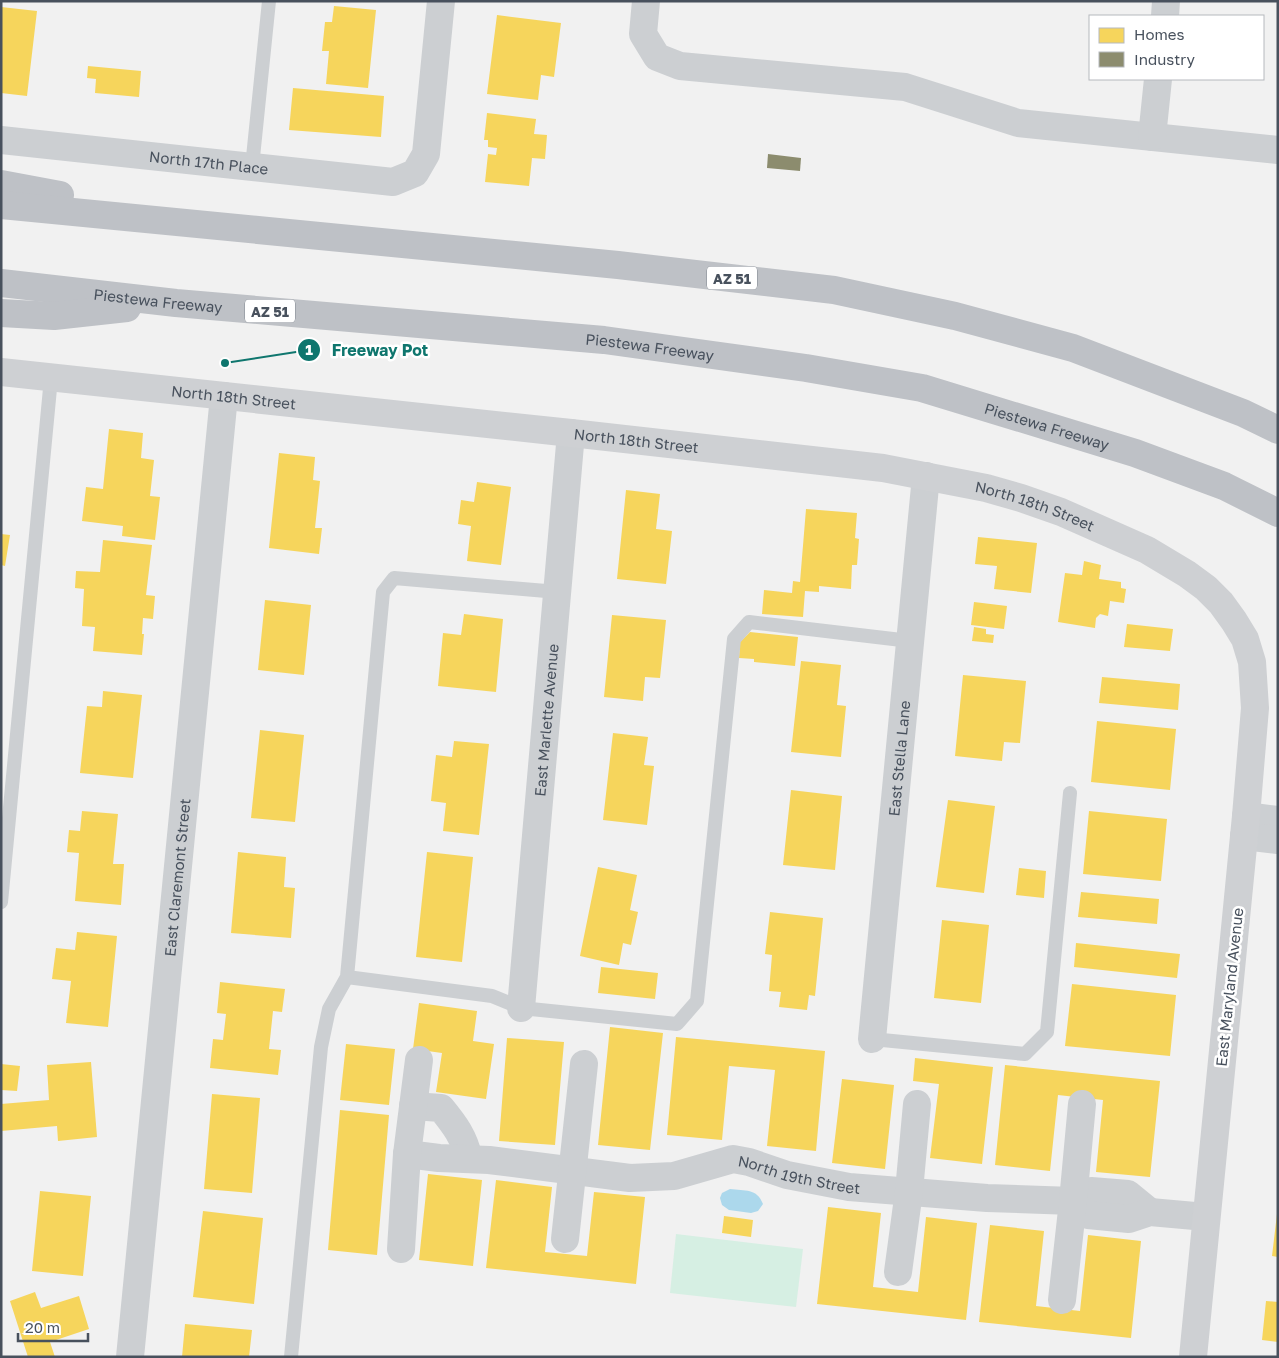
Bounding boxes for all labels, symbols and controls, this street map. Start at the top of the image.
legend [1089,15,1264,80]
text: Homes [1134,25,1184,43]
text: Industry [1134,50,1195,68]
street label: North 17th Place [148,147,270,178]
road number: AZ 51 [707,266,757,290]
street label: Piestewa Freeway [93,285,224,316]
road number: AZ 51 [245,300,295,322]
street label: Piestewa Freeway [585,329,716,364]
callout: Freeway Pot [297,334,438,365]
text: 1 [305,340,313,358]
text: Freeway Pot [332,340,428,360]
street label: North 18th Street [170,381,297,413]
street label: Piestewa Freeway [982,399,1112,454]
street label: North 18th Street [573,424,700,456]
street label: North 18th Street [974,477,1097,535]
street label: East Marlette Avenue [530,643,562,797]
street label: East Stella Lane [884,699,913,817]
street label: East Claremont Street [160,797,194,957]
street label: East Maryland Avenue [1212,906,1246,1067]
street label: North 19th Street [737,1151,861,1197]
scale bar [18,1310,88,1342]
text: 20 m [25,1318,60,1336]

